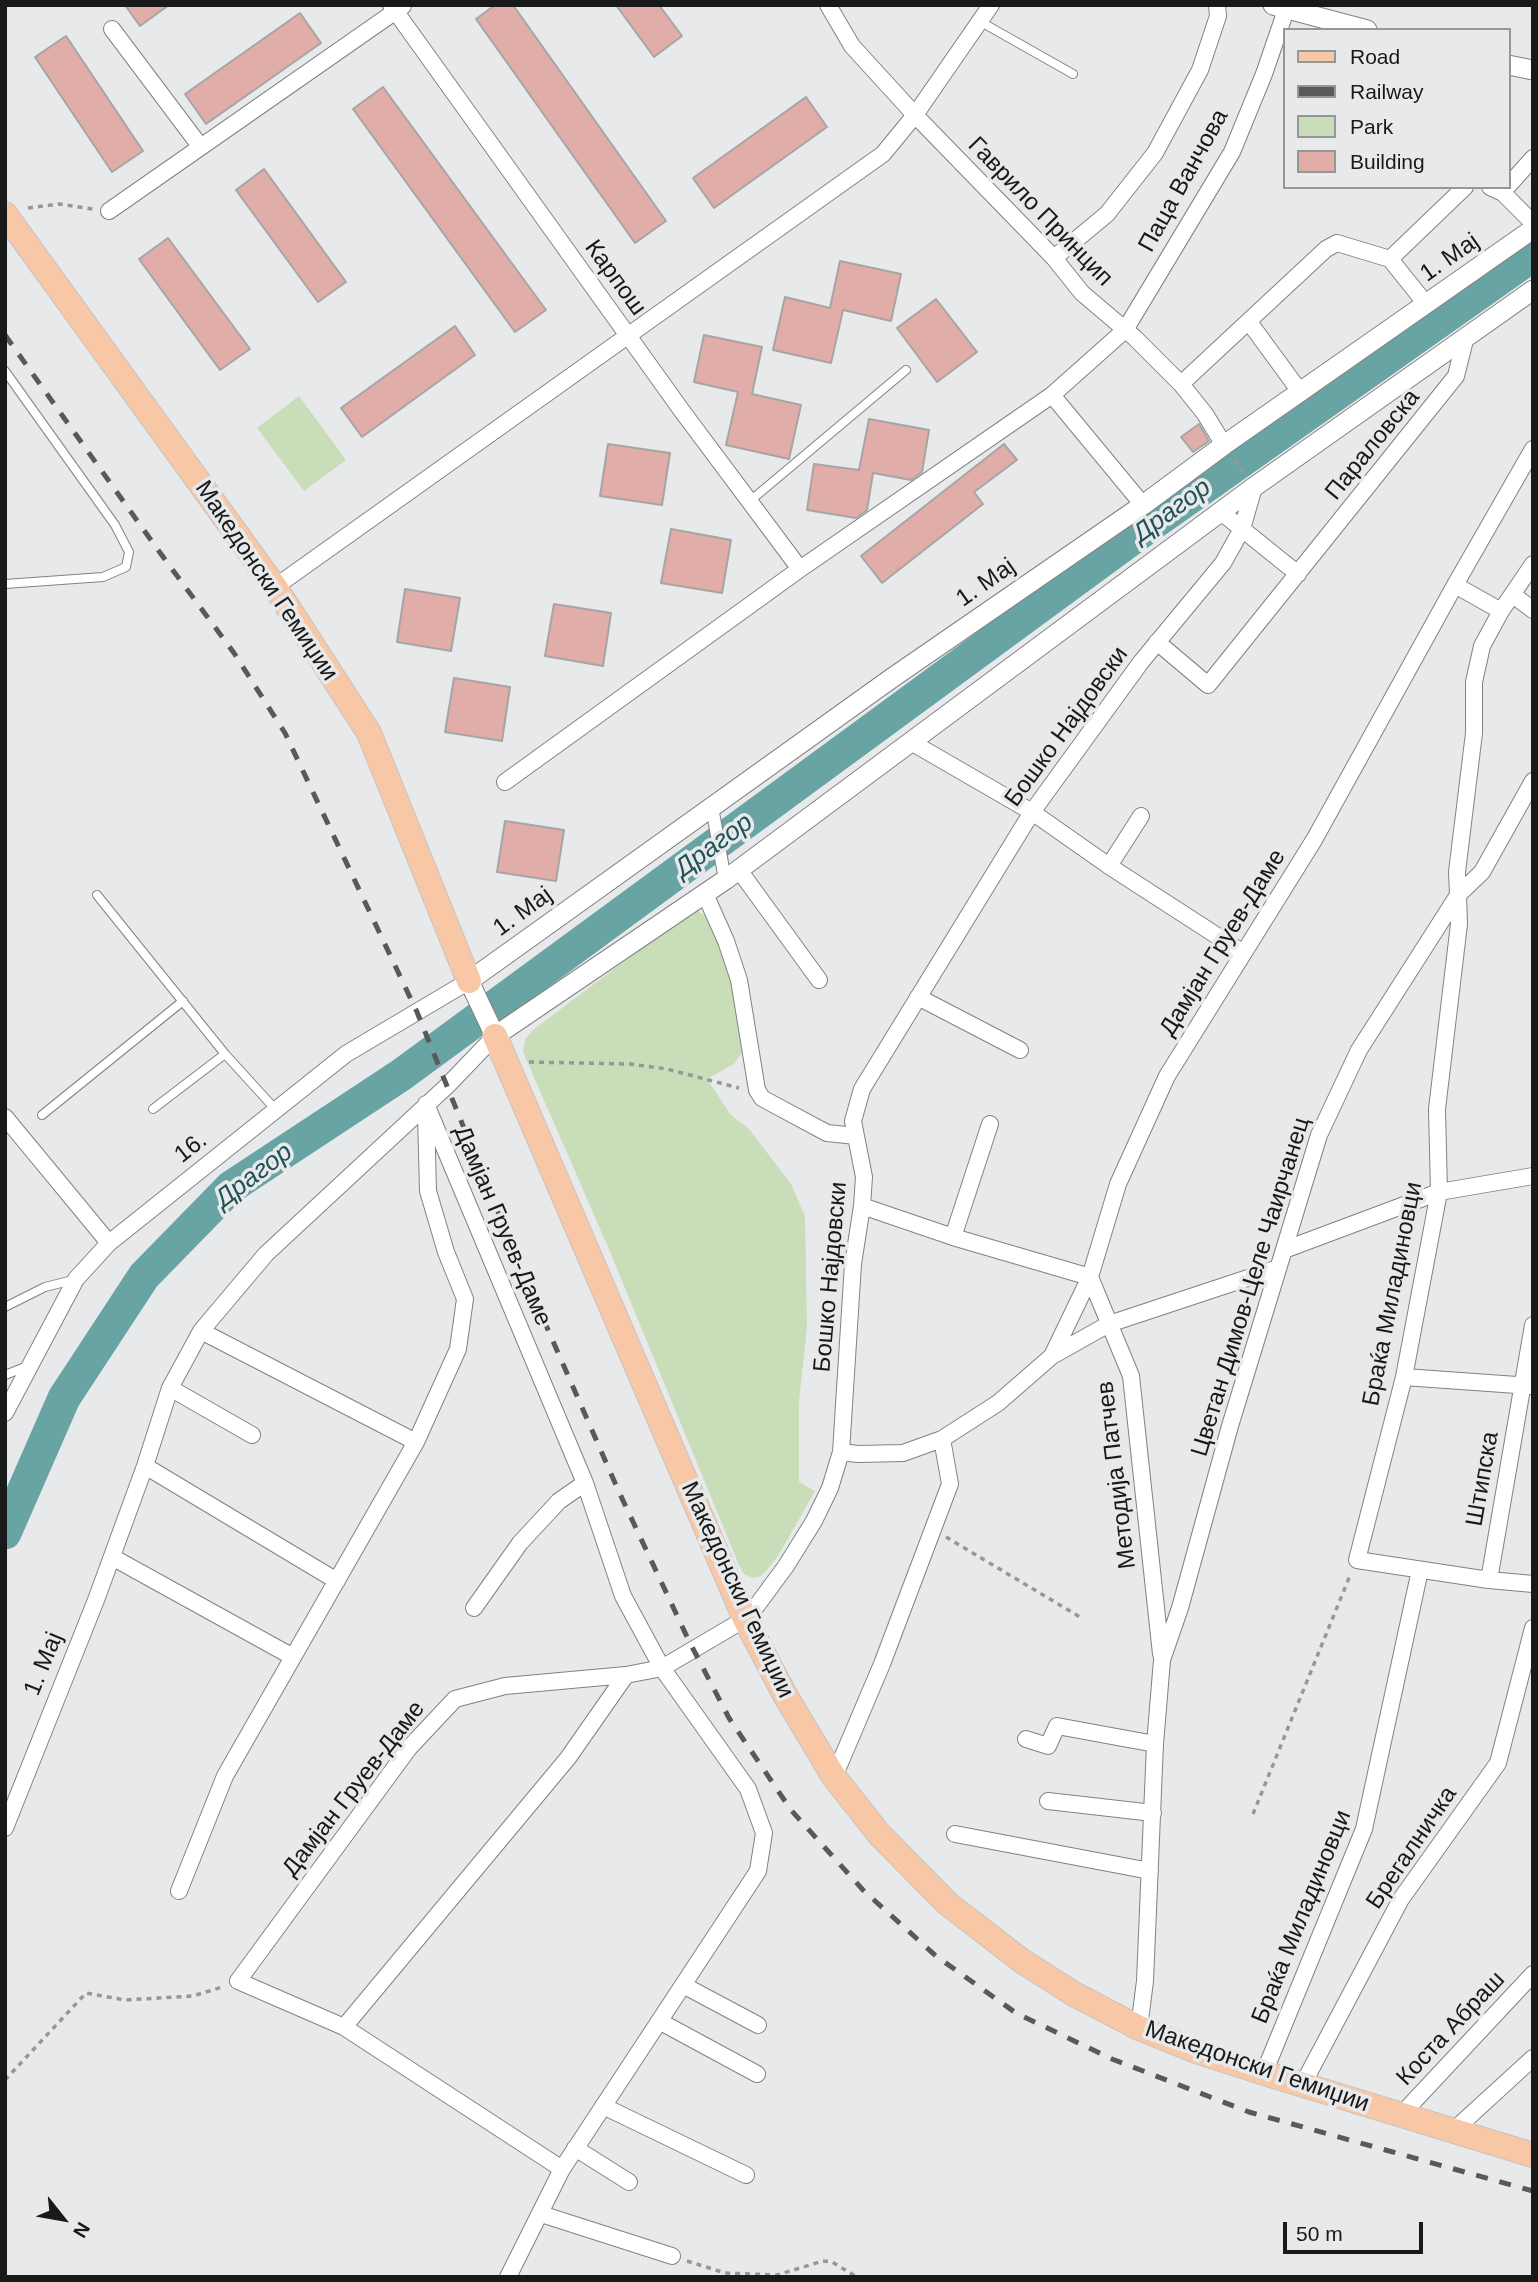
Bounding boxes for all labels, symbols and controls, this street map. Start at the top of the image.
legend [1282,28,1510,189]
text: Road [1350,45,1400,68]
text: Railway [1350,80,1424,103]
street label: Паца Ванчова [1133,105,1235,257]
text: Park [1350,115,1393,138]
street label: Гаврило Принцип [961,131,1119,293]
text: Building [1350,150,1425,173]
street label: 1. Мај [1415,227,1485,289]
street label: Карпош [578,235,652,321]
street label: Параловска [1320,384,1426,506]
water label: Драгор [1127,472,1217,550]
street label: Македонски Гемиџии [188,475,344,687]
street label: 1. Мај [951,552,1021,614]
street label: Бошко Најдовски [999,641,1135,813]
water label: Драгор [669,807,759,885]
street label: Дамјан Груев-Даме [1154,844,1292,1042]
street label: 1. Мај [488,881,558,943]
street label: Цветан Димов-Целе Чаирчанец [1186,1114,1316,1460]
street label: Дамјан Груев-Даме [447,1122,557,1330]
street label: 16. [169,1126,213,1170]
water label: Драгор [209,1137,299,1215]
street label: Браќа Миладиновци [1357,1180,1429,1408]
street label: Бошко Најдовски [808,1181,854,1373]
street label: Методија Патчев [1091,1380,1143,1570]
street label: Штипска [1461,1429,1505,1529]
street label: Македонски Гемиџии [674,1477,800,1703]
street label: 1. Мај [18,1628,70,1700]
street label: Дамјан Груев-Даме [277,1696,431,1882]
street label: Брегалничка [1360,1781,1464,1915]
street label: Браќа Миладиновци [1246,1806,1358,2028]
street label: Коста Абраш [1391,1966,1511,2092]
street label: Македонски Гемиџии [1141,2015,1373,2119]
north arrow [28,2184,98,2254]
scale bar [1286,2208,1426,2252]
text: N [69,2219,94,2241]
text: 50 m [1296,2222,1343,2245]

